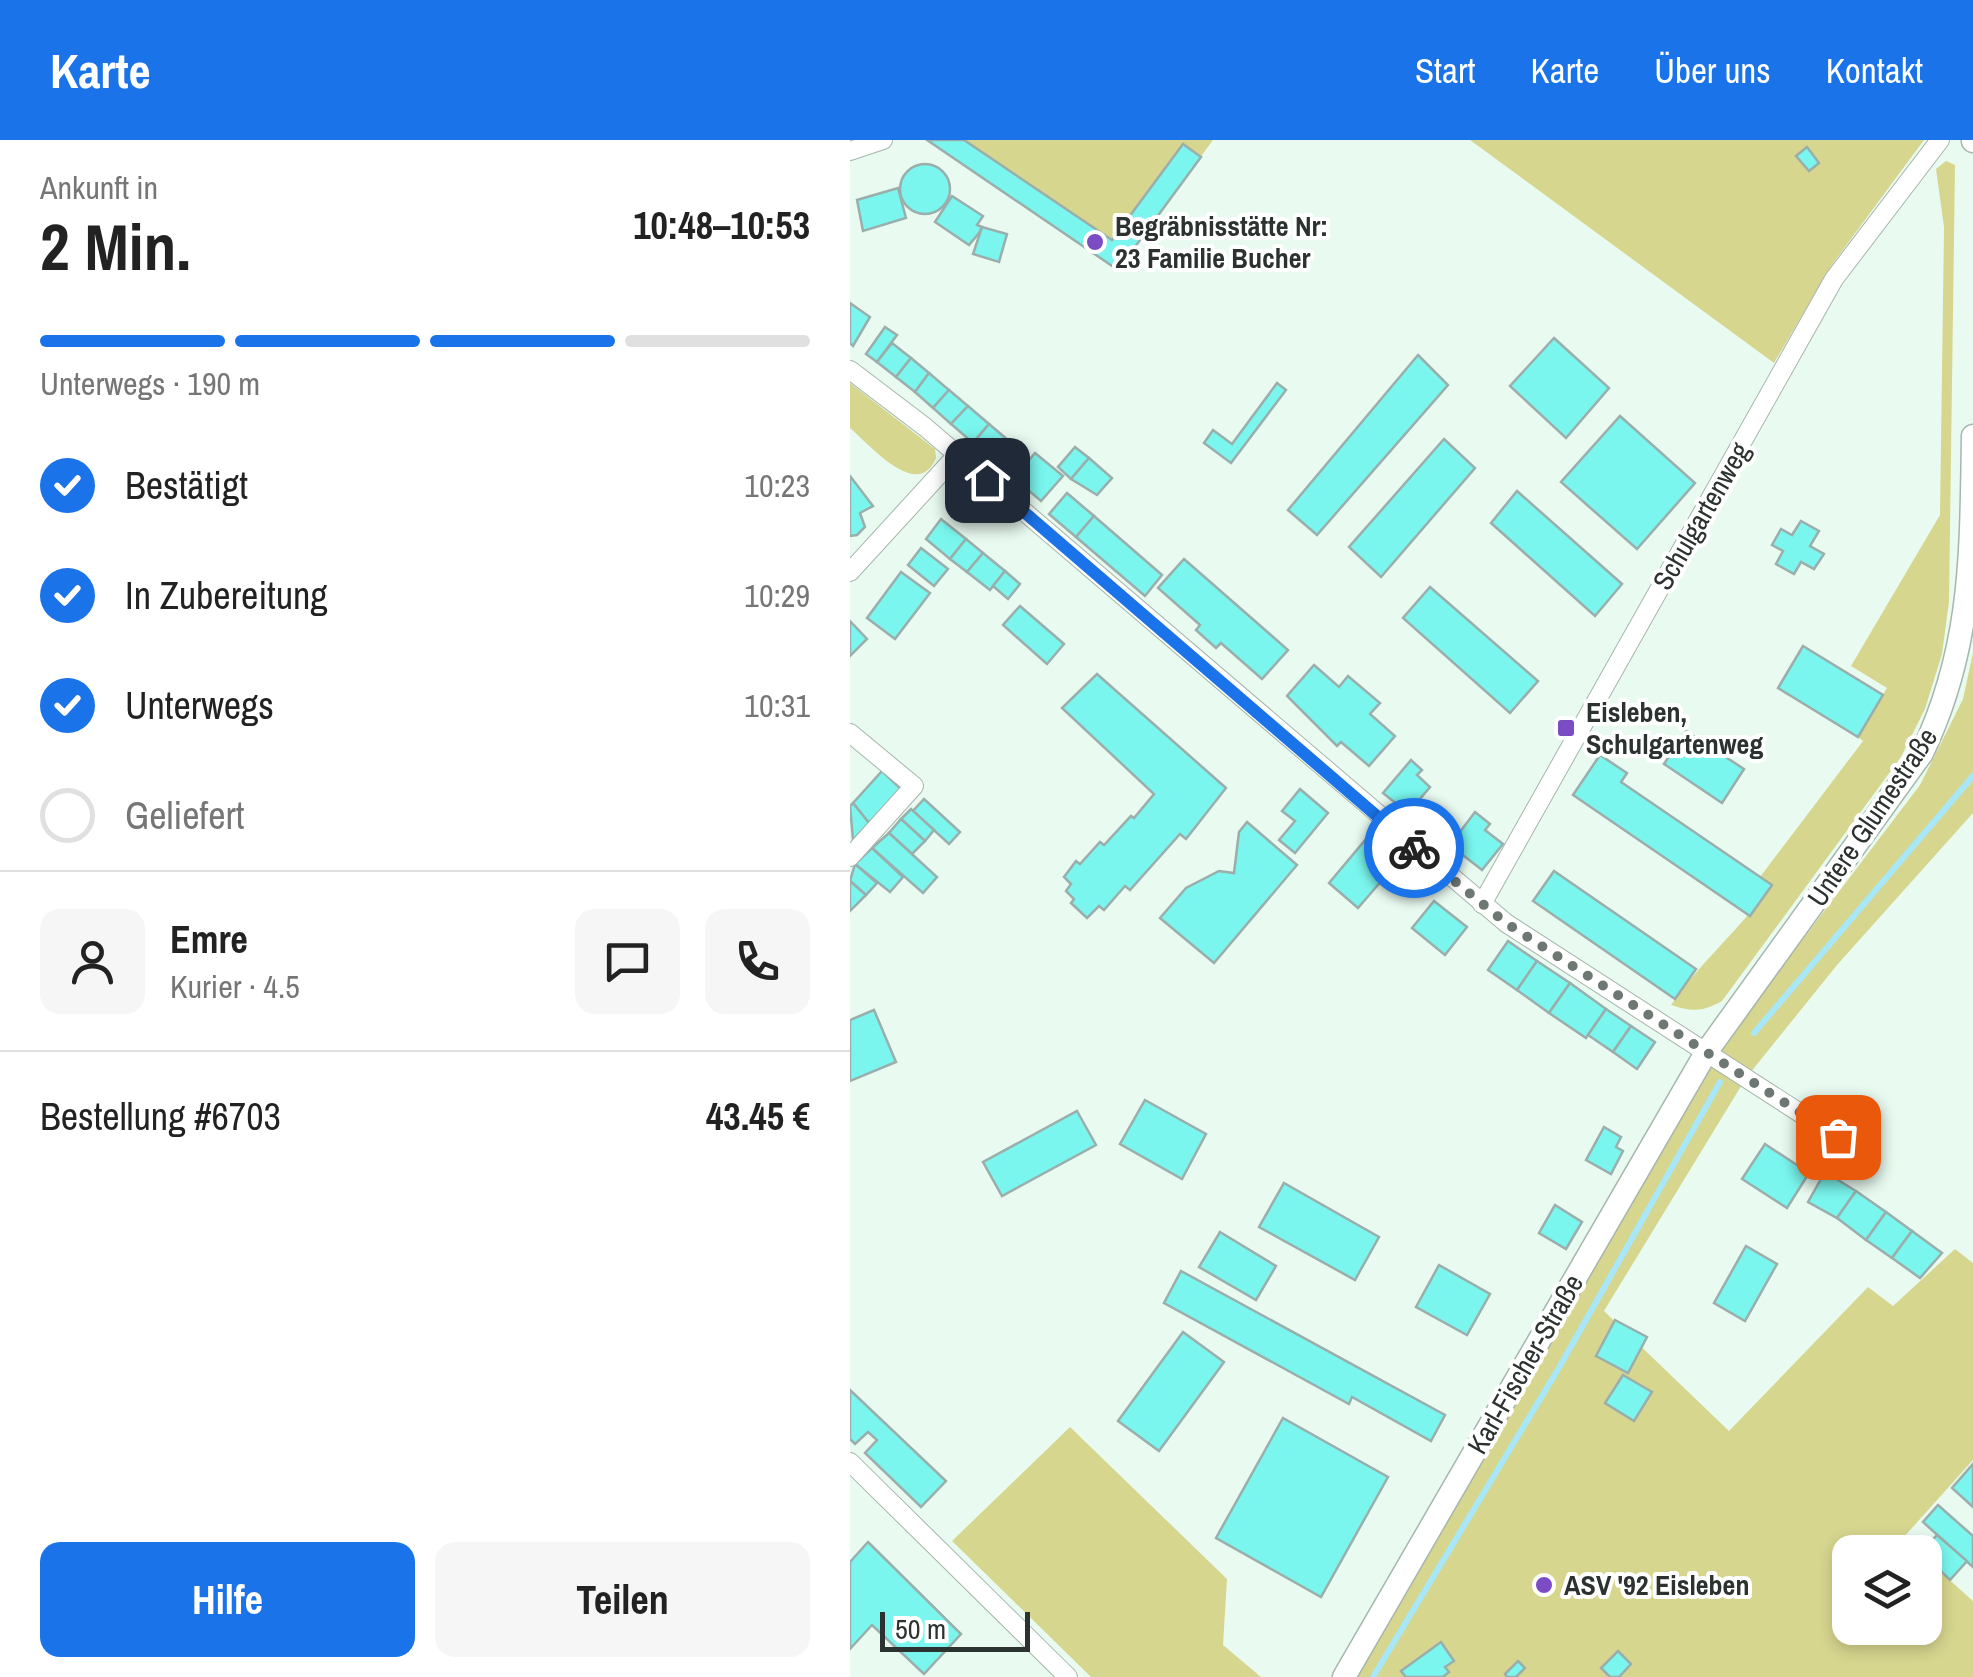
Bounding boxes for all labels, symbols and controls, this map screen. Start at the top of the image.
text: Karte [50,38,151,103]
text: Start [1415,47,1476,94]
text: Karte [1531,47,1599,94]
text: Über uns [1654,47,1771,94]
text: Kontakt [1826,47,1923,94]
text: Ankunft in [40,166,158,209]
text: 10:48–10:53 [633,200,810,251]
text: 2 Min. [40,203,191,290]
place label: Begräbnisstätte Nr: 23 Familie Bucher [1115,207,1328,277]
marker: Begräbnisstätte Nr: 23 Familie Bucher [1084,231,1106,253]
text: Unterwegs · 190 m [40,362,260,405]
street label: Schulgartenweg [1643,435,1759,597]
pin [945,438,1030,523]
icon: home [960,453,1015,508]
icon: check [40,458,95,513]
text: Bestätigt [125,460,248,511]
text: 10:23 [744,464,810,507]
icon: check [40,568,95,623]
text: In Zubereitung [125,570,328,621]
text: 10:29 [744,574,810,617]
icon: check [40,678,95,733]
text: Unterwegs [125,680,274,731]
text: 10:31 [744,684,810,727]
place label: Eisleben, Schulgartenweg [1586,693,1763,763]
marker: Eisleben, Schulgartenweg [1555,717,1577,739]
street label: Untere Glumestraße [1798,720,1946,914]
text: Geliefert [125,790,245,841]
courier [1364,798,1464,898]
icon: bike [1387,821,1442,876]
button: person [40,909,145,1014]
button: chat [575,909,680,1014]
button: phone [705,909,810,1014]
text: Emre [170,914,248,965]
text: Kurier · 4.5 [170,965,300,1008]
text: Bestellung #6703 [40,1091,281,1142]
text: 43.45 € [706,1091,810,1142]
pin [1796,1095,1881,1180]
icon: bag [1811,1110,1866,1165]
street label: Karl-Fischer-Straße [1458,1267,1592,1461]
map controls [1832,1535,1942,1645]
button: layers [1832,1535,1942,1645]
button: Hilfe [40,1542,415,1657]
button: Teilen [435,1542,810,1657]
place label: ASV '92 Eisleben [1564,1566,1749,1604]
marker: ASV '92 Eisleben [1533,1574,1555,1596]
scale bar [880,1607,1030,1652]
text: 50 m [895,1610,946,1648]

